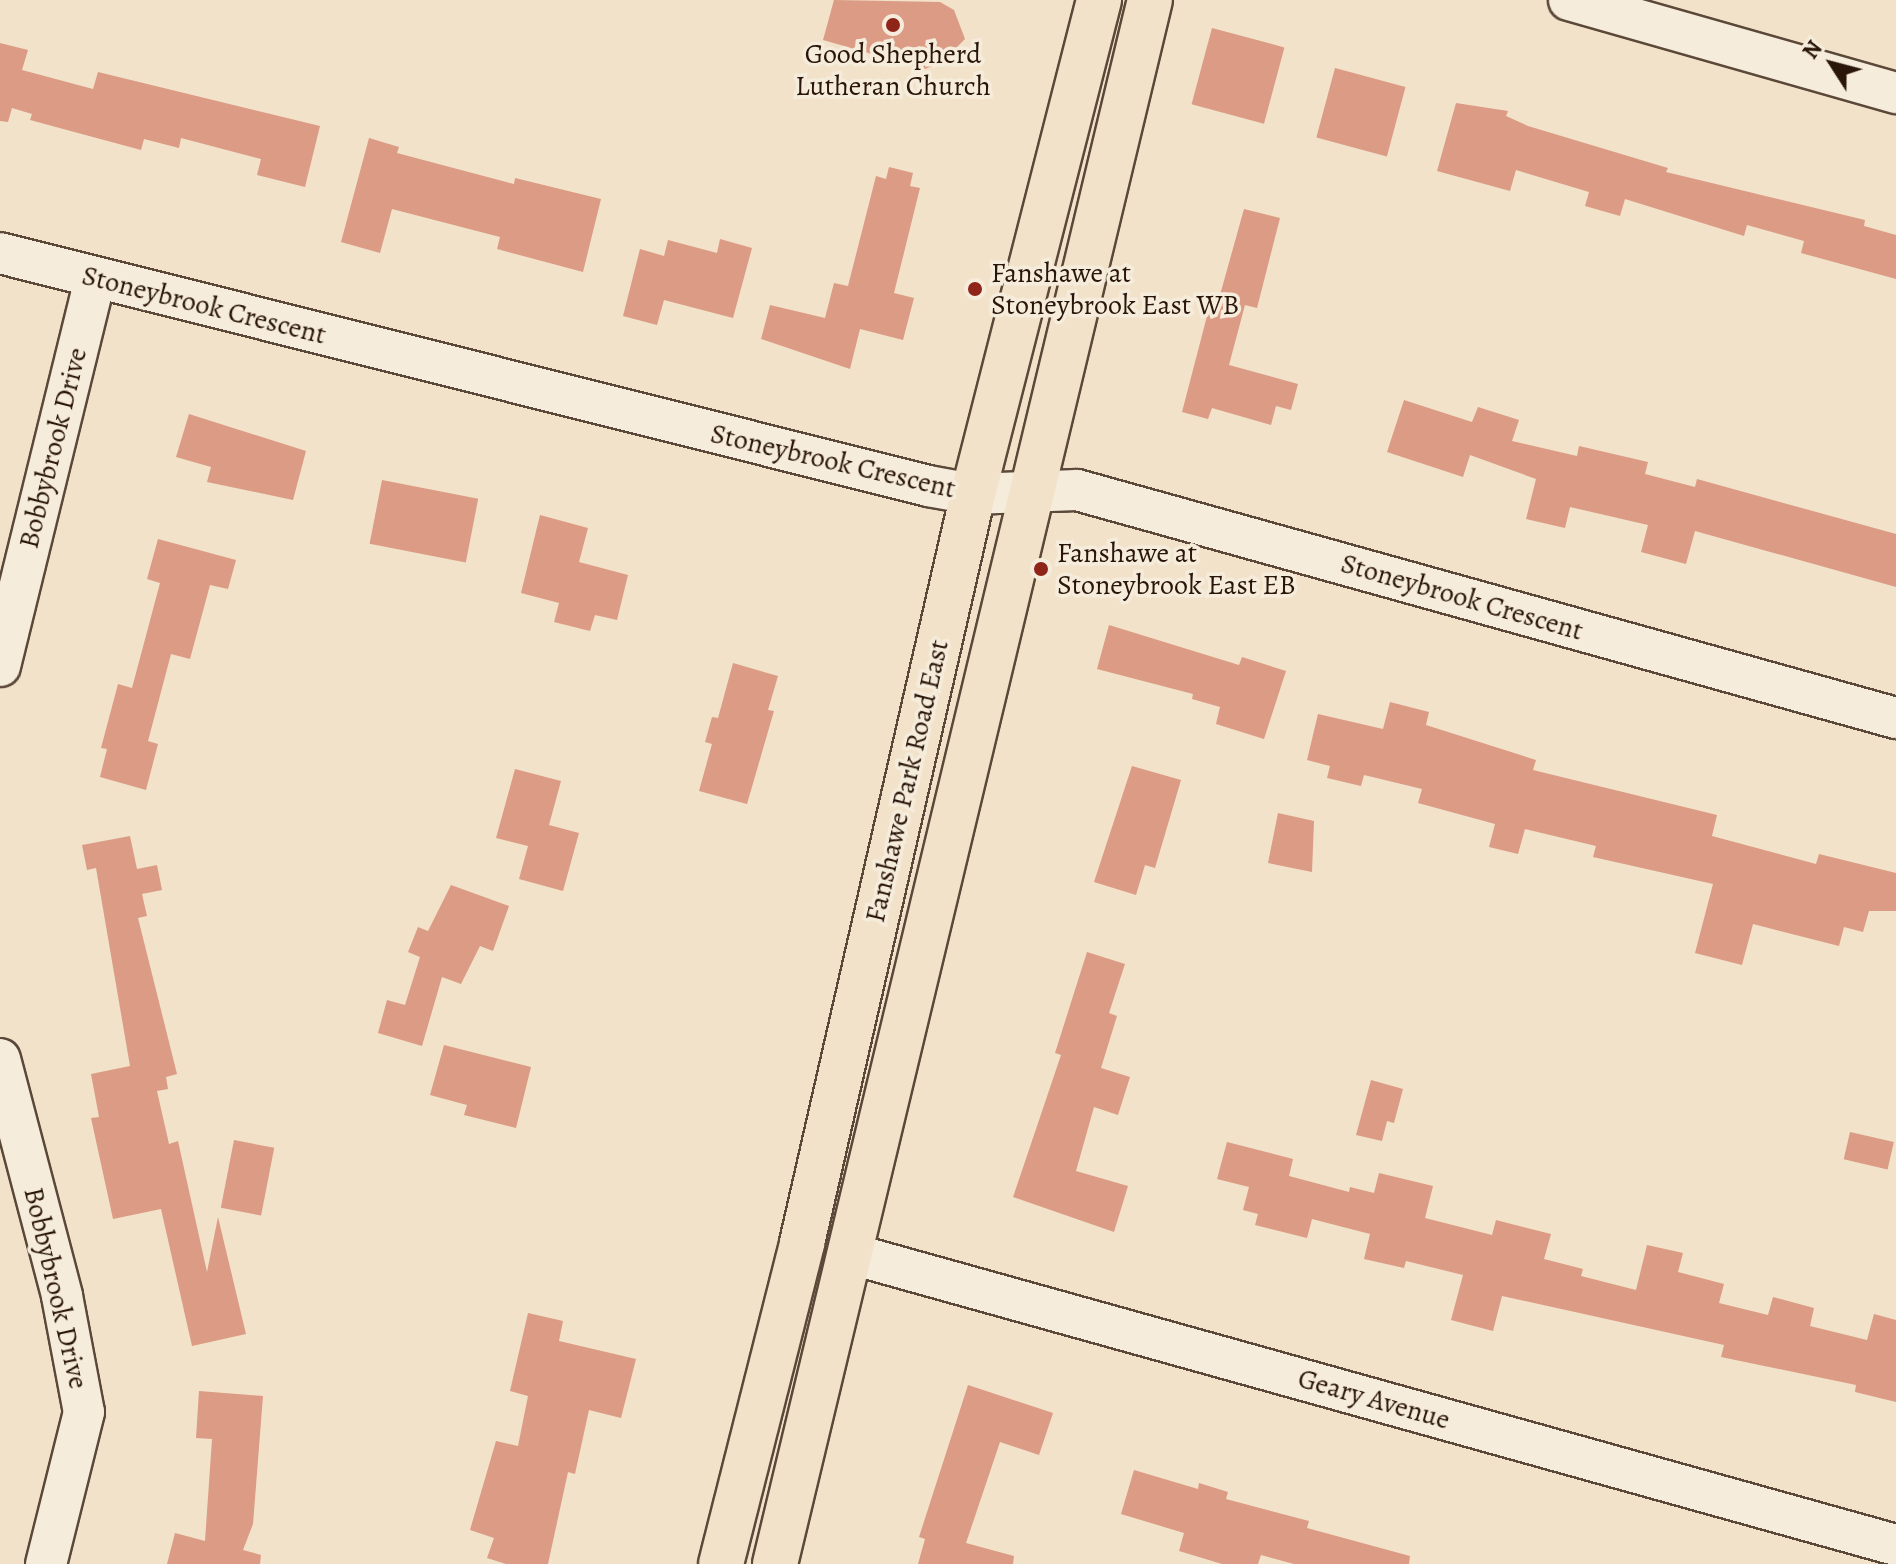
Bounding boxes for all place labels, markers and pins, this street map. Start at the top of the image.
marker: Good Shepherd Lutheran Church [884,16,902,34]
place label: Good Shepherd Lutheran Church [795,37,991,103]
place label: Fanshawe at Stoneybrook East WB [991,256,1239,322]
marker: Fanshawe at Stoneybrook East WB [966,280,984,298]
place label: Fanshawe at Stoneybrook East EB [1057,536,1296,602]
marker: Fanshawe at Stoneybrook East EB [1032,560,1050,578]

